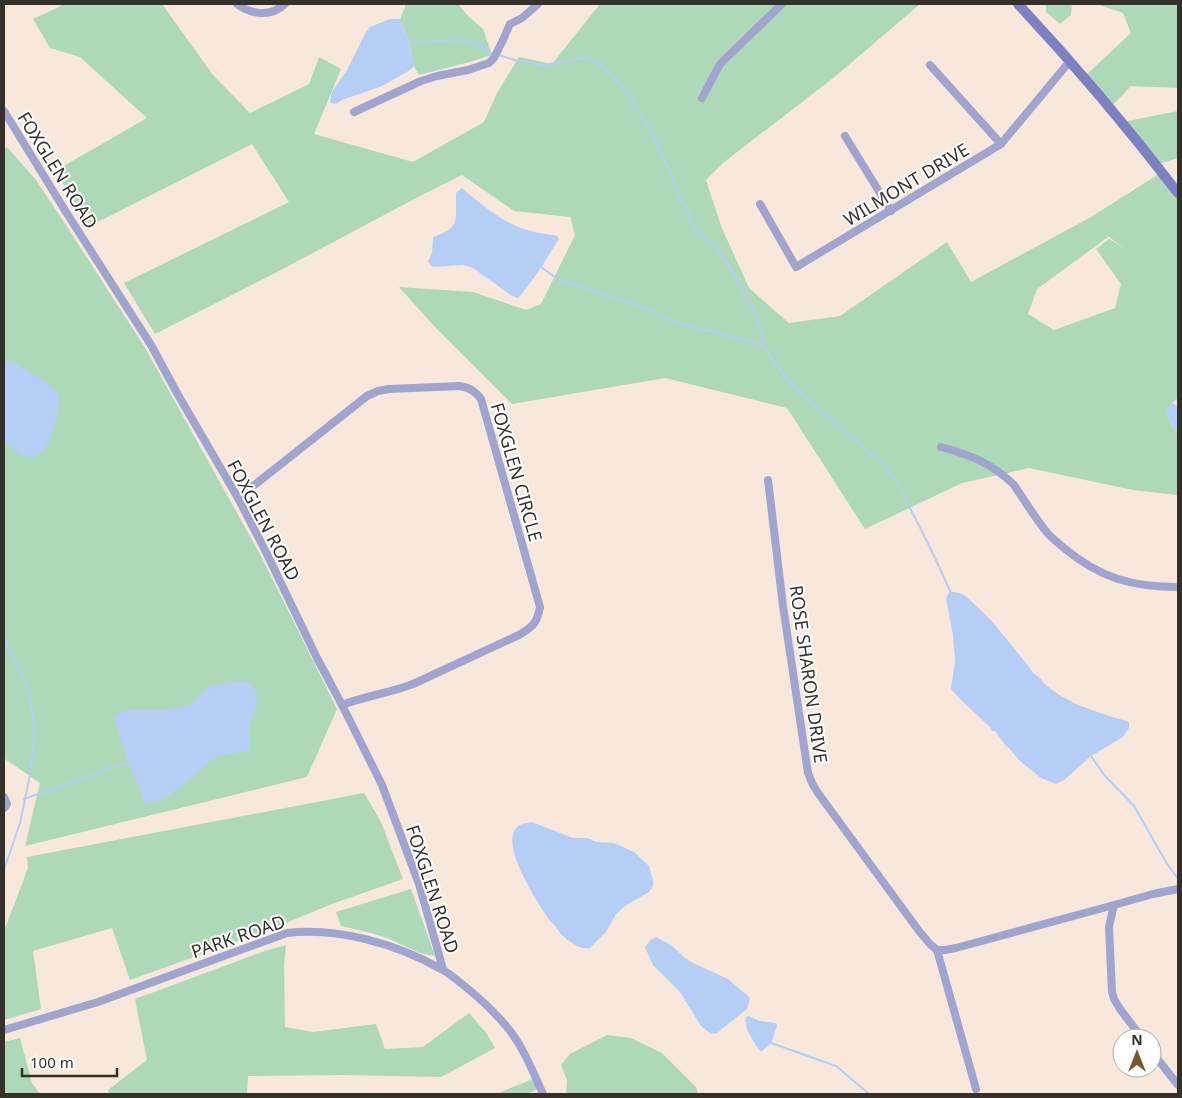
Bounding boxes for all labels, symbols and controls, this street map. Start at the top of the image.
street label: FOXGLEN ROAD [12,107,104,233]
street label: WILMONT DRIVE [839,137,973,231]
street label: FOXGLEN CIRCLE [486,400,548,544]
street label: FOXGLEN ROAD [222,455,306,585]
street label: ROSE SHARON DRIVE [785,583,833,765]
street label: FOXGLEN ROAD [401,822,465,956]
street label: PARK ROAD [188,909,288,963]
north arrow [1112,1028,1162,1078]
text: N [1131,1030,1143,1049]
scale bar [22,1046,118,1078]
text: 100 m [30,1052,74,1072]

